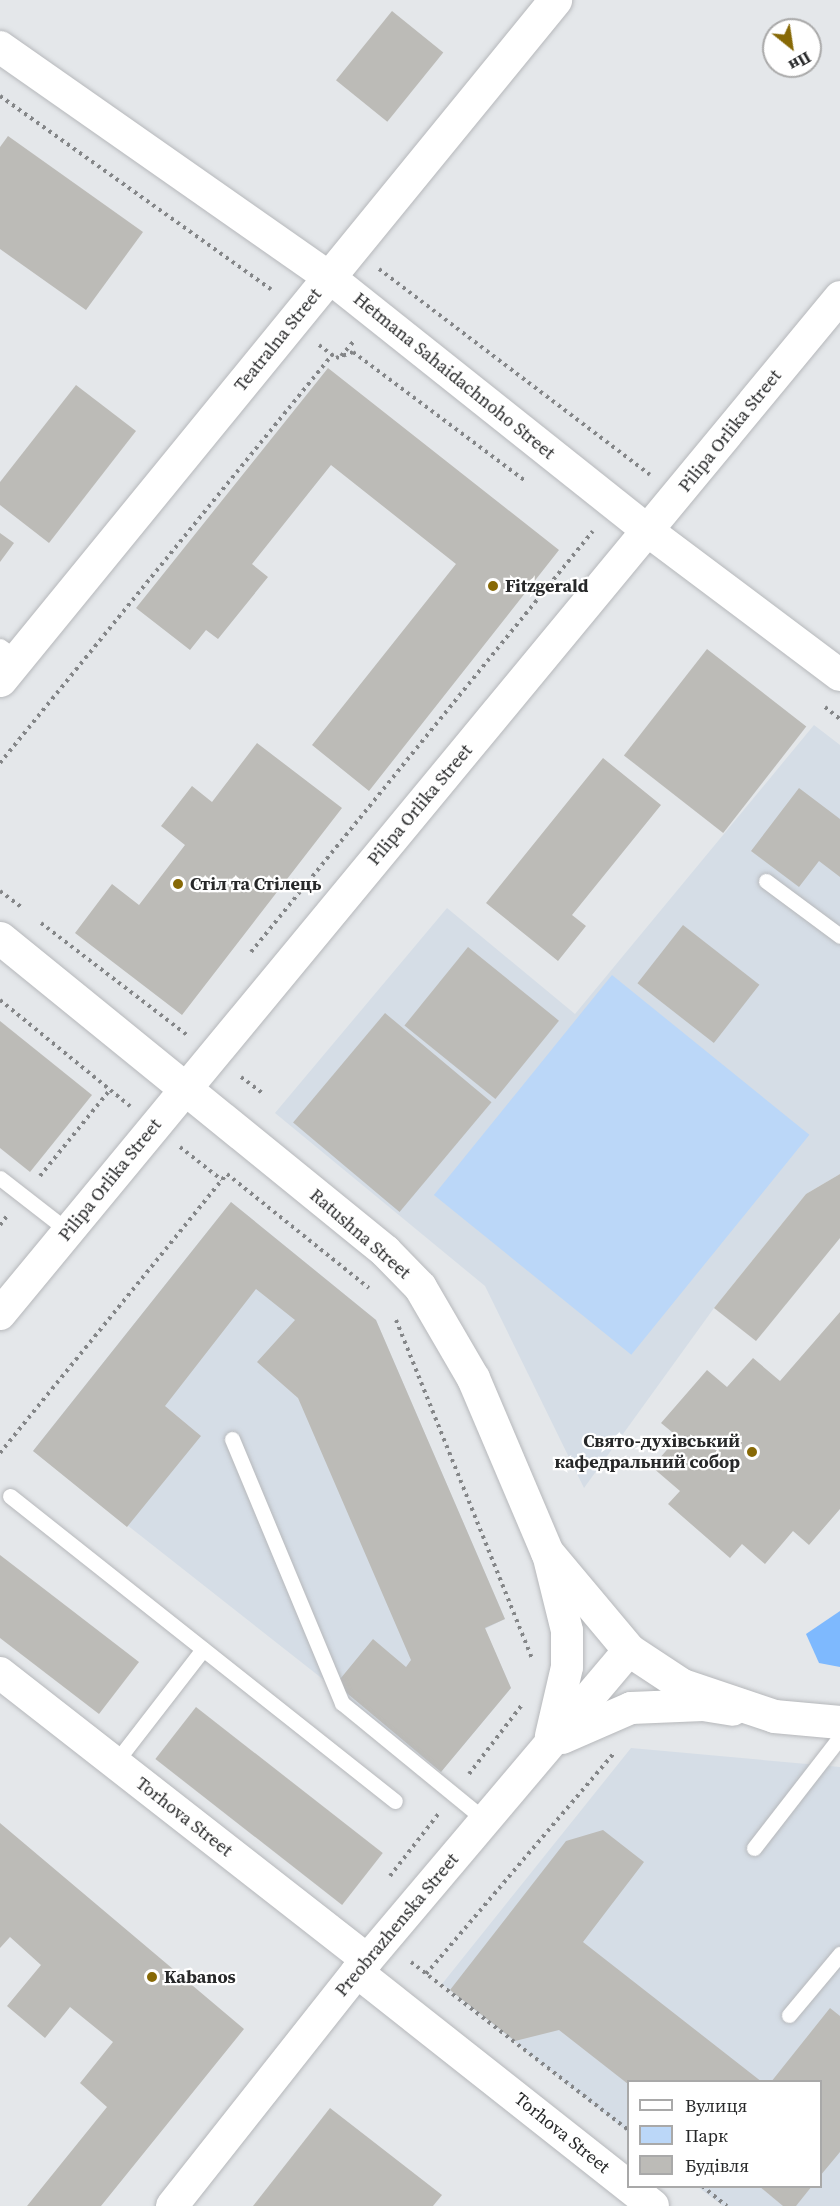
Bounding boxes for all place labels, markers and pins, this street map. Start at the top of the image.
place label: Fitzgerald [505,575,588,597]
marker: Fitzgerald [486,579,500,593]
place label: Стіл та Стілець [190,873,321,895]
marker: Стіл та Стілець [171,877,185,891]
place label: Свято-духівський кафедральний собор [555,1431,740,1474]
marker: Свято-духівський кафедральний собор [745,1445,759,1459]
place label: Kabanos [164,1966,236,1988]
marker: Kabanos [145,1970,159,1984]

